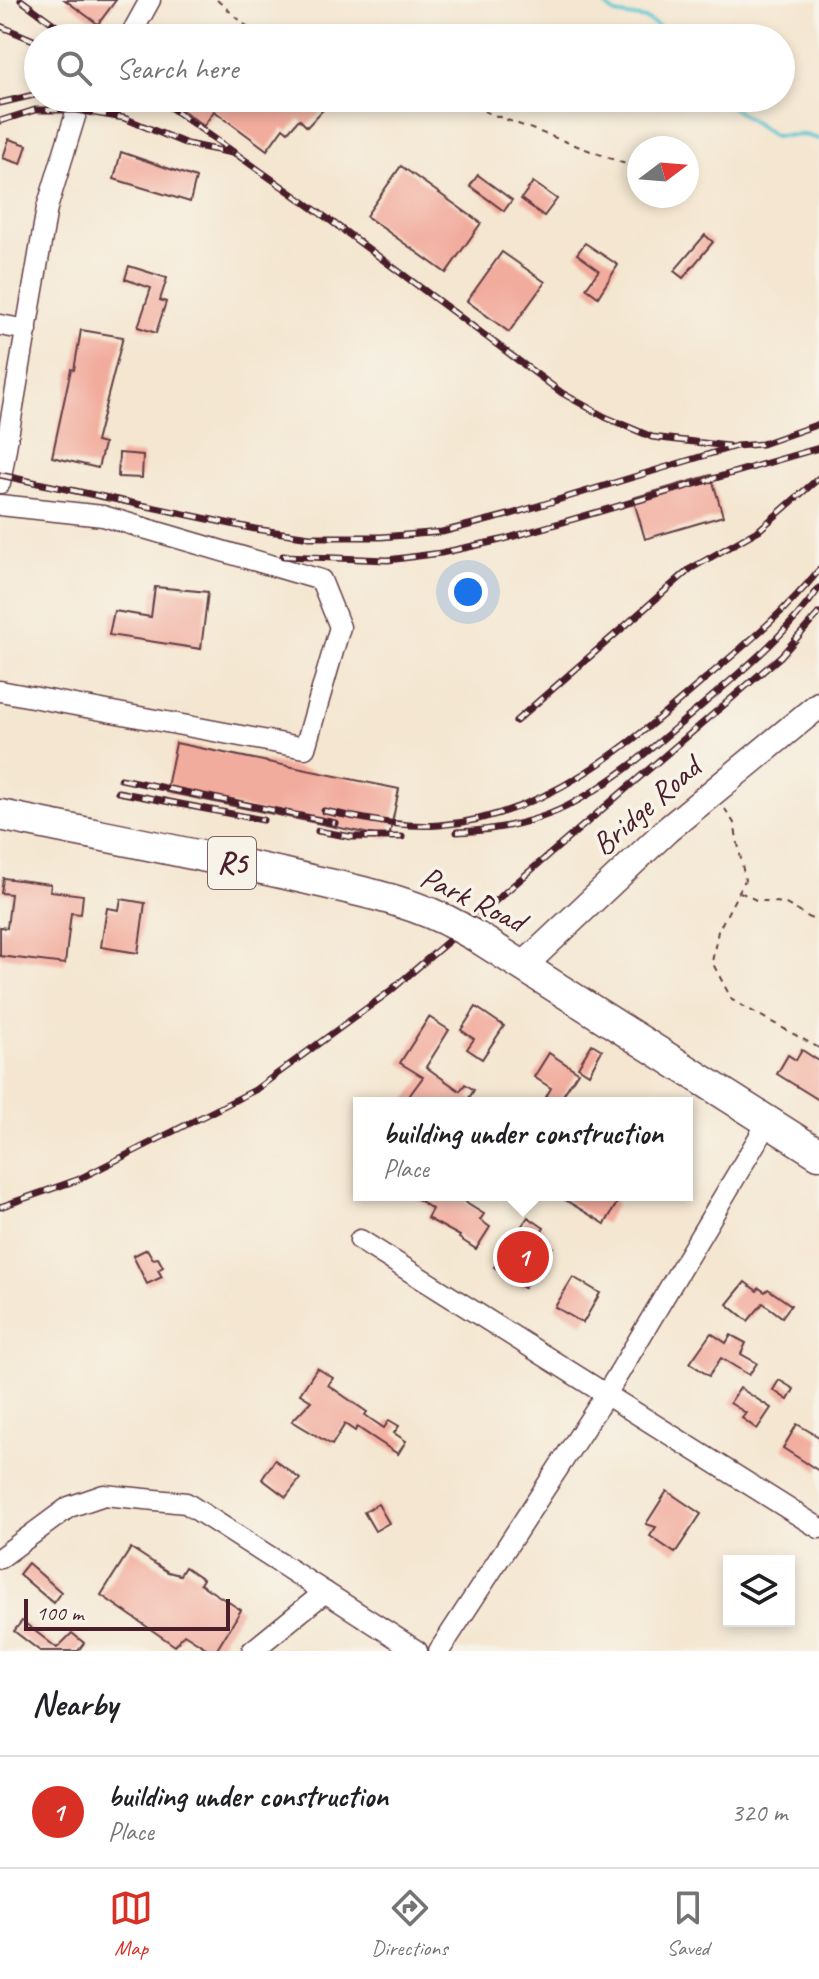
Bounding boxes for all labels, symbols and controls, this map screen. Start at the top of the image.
search box [24,24,795,112]
icon: search [52,46,96,90]
text: Search here [116,49,238,87]
north arrow [627,136,699,208]
your location [448,572,488,612]
street label: Bridge Road [583,745,712,864]
road number: R5 [208,837,256,889]
street label: Park Road [414,856,536,944]
popup [353,1097,693,1201]
text: building under construction [383,1114,663,1152]
text: Place [383,1152,429,1185]
pin: 1 [497,1227,549,1287]
map controls [723,1555,795,1627]
button: layers [723,1555,795,1627]
scale bar [24,1595,230,1631]
text: 100 m [36,1599,83,1627]
text: Nearby [32,1682,118,1725]
text: building under construction [108,1777,388,1815]
text: 1 [52,1796,64,1829]
text: 320 m [731,1796,787,1829]
text: Place [108,1815,154,1848]
tab: Map [109,1886,153,1962]
tab: Directions [371,1886,448,1962]
tab: Saved [666,1886,710,1962]

